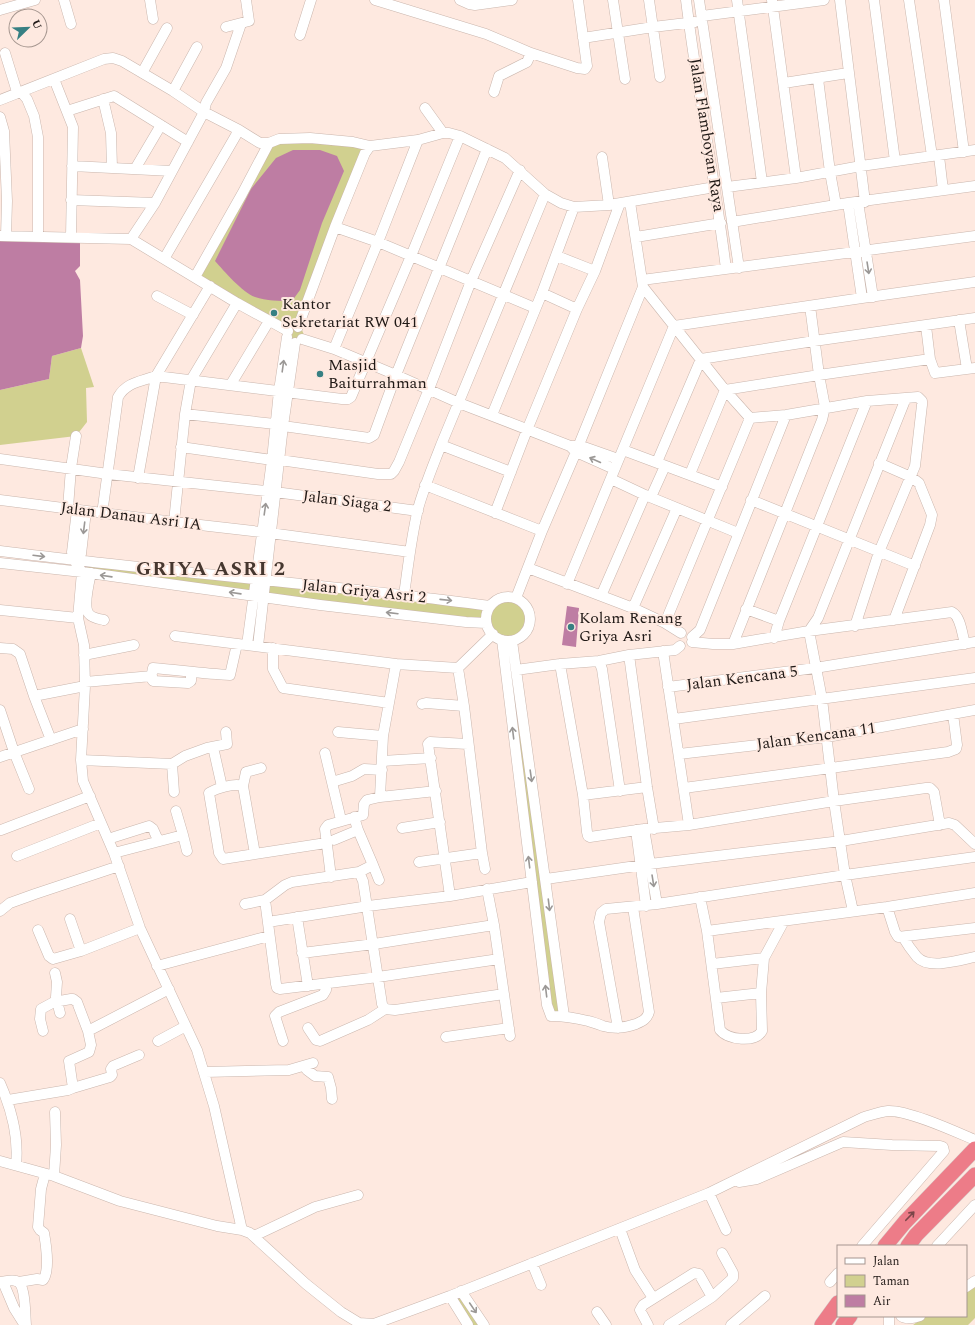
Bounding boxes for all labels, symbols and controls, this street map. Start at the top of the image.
north arrow [8,8,48,48]
text: U [27,17,46,32]
street label: Jalan Flamboyan Raya [683,56,731,214]
one-way arrow [864,262,872,275]
place label: Kantor Sekretariat RW 041 [282,292,418,334]
marker: Kantor Sekretariat RW 041 [269,308,279,318]
place label: Masjid Baiturrahman [328,353,427,395]
one-way arrow [279,360,287,373]
marker: Masjid Baiturrahman [315,369,325,379]
one-way arrow [589,456,601,463]
street label: Jalan Siaga 2 [301,484,393,518]
street label: Jalan Danau Asri IA [59,495,203,537]
one-way arrow [261,503,269,516]
one-way arrow [80,521,88,534]
one-way arrow [32,552,45,560]
district label: GRIYA ASRI 2 [136,554,286,584]
one-way arrow [100,572,113,579]
street label: Jalan Griya Asri 2 [301,573,427,609]
one-way arrow [229,589,242,597]
one-way arrow [439,596,452,604]
place label: Kolam Renang Griya Asri [579,606,682,648]
one-way arrow [386,610,399,617]
marker: Kolam Renang Griya Asri [566,622,576,632]
street label: Jalan Kencana 5 [685,659,799,697]
street label: Jalan Kencana 11 [755,716,877,756]
one-way arrow [509,727,517,740]
one-way arrow [527,769,535,782]
one-way arrow [525,856,533,869]
one-way arrow [649,874,657,887]
one-way arrow [545,898,553,911]
one-way arrow [542,984,549,997]
one-way arrow [905,1211,915,1221]
legend [837,1245,967,1317]
text: Jalan [873,1252,900,1271]
text: Taman [873,1272,910,1291]
text: Air [873,1292,891,1311]
one-way arrow [468,1303,477,1314]

